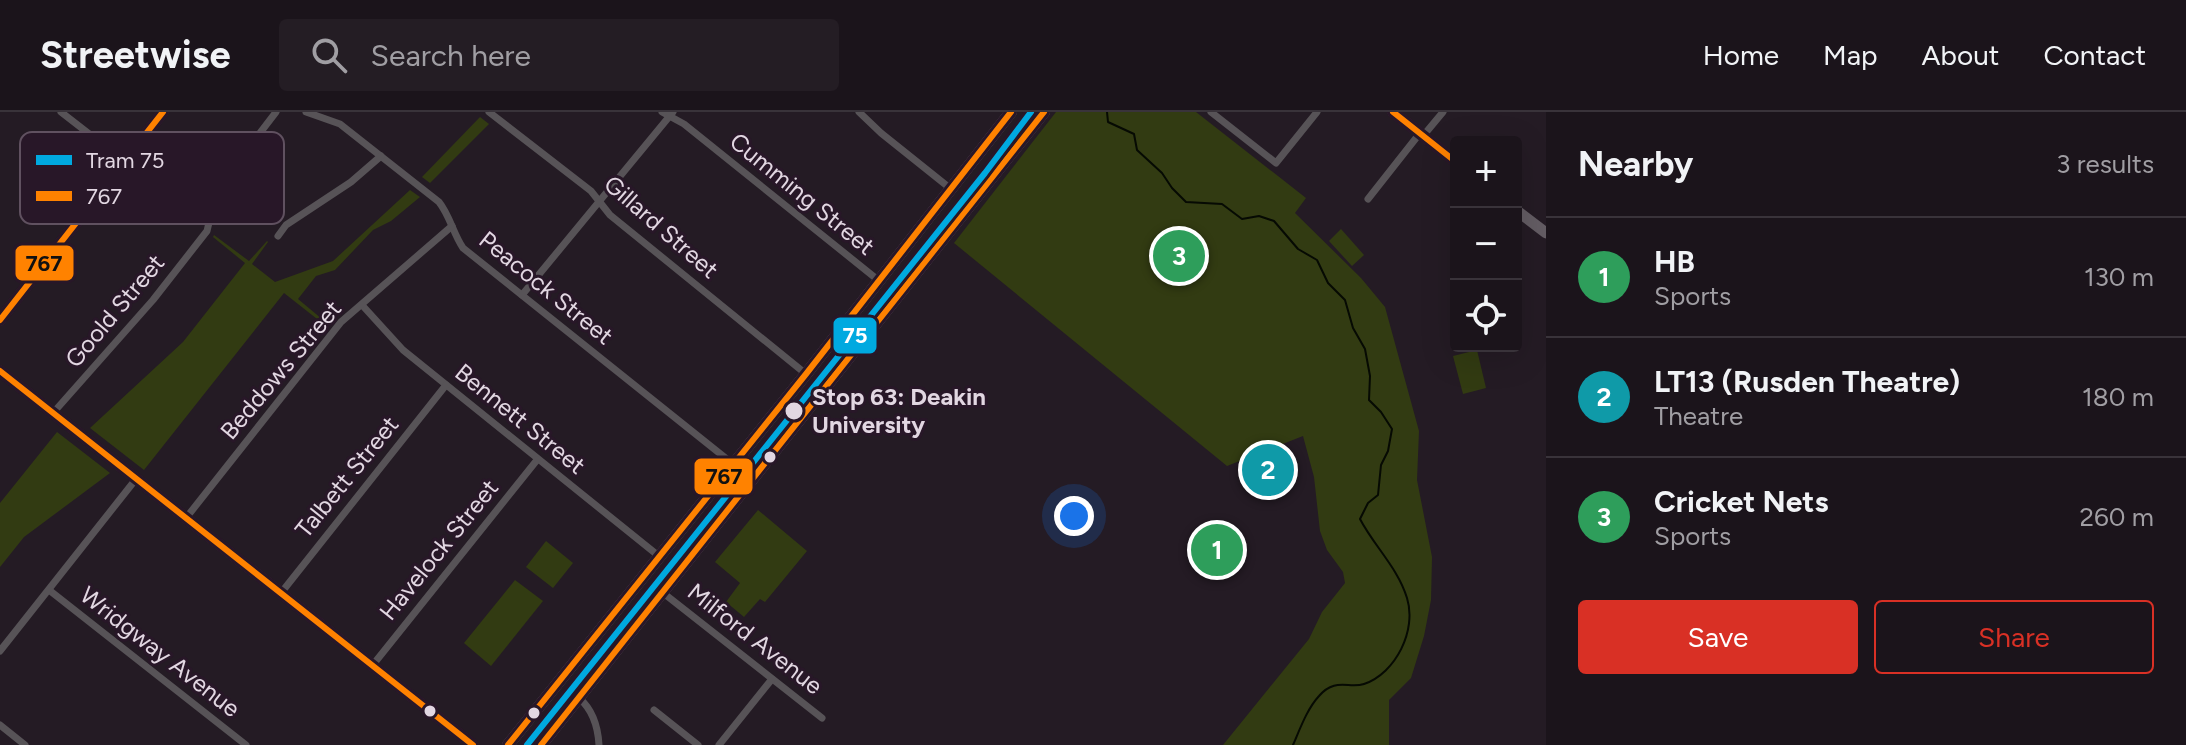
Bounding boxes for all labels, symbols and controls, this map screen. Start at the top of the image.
search box [279,19,839,91]
text: Streetwise [40,32,231,78]
icon: search [307,33,351,77]
text: Search here [371,37,531,74]
text: Home [1703,38,1779,72]
text: Map [1823,38,1878,72]
text: About [1922,38,1999,72]
text: Contact [2043,38,2146,72]
street label: Cumming Street [724,126,881,261]
legend [20,132,284,224]
map controls [1450,136,1522,352]
button: + [1450,136,1522,208]
text: Nearby [1578,144,1693,185]
text: Tram 75 [86,147,164,174]
text: 3 results [2056,148,2154,180]
street label: Gillard Street [598,169,724,284]
text: 767 [86,183,122,210]
button: − [1450,208,1522,280]
street label: Peacock Street [474,225,619,350]
pin: 3 [1153,226,1205,286]
text: HB [1654,243,1695,280]
line badge: 767 [14,244,75,282]
street label: Goold Street [59,248,170,373]
text: 767 [25,250,63,277]
text: 1 [1599,261,1609,293]
text: 130 m [2084,261,2154,293]
button: locate [1450,280,1522,352]
text: Sports [1654,280,1731,312]
street label: Beddows Street [214,294,347,445]
line badge: 75 [832,316,878,355]
text: 75 [842,322,868,349]
street label: Bennett Street [449,357,591,480]
text: LT13 (Rusden Theatre) [1654,363,1960,400]
text: 2 [1596,381,1612,413]
text: 180 m [2082,381,2154,413]
place label: Stop 63: Deakin University [812,382,986,439]
marker: Stop 63: Deakin University [783,400,805,422]
text: Theatre [1654,400,1743,432]
street label: Talbett Street [289,410,404,543]
pin: 2 [1242,440,1294,500]
unlabelled marker [762,449,778,465]
line badge: 767 [693,457,754,496]
text: 767 [705,463,743,490]
street label: Havelock Street [373,474,504,626]
text: Cricket Nets [1654,483,1828,520]
your location [1054,496,1094,536]
text: 3 [1597,501,1611,533]
text: 260 m [2080,501,2154,533]
pin: 1 [1191,520,1243,580]
text: Sports [1654,520,1731,552]
street label: Milford Avenue [682,577,829,700]
street label: Wridgway Avenue [75,580,246,723]
button: Save [1578,600,1858,674]
button: Share [1874,600,2154,674]
unlabelled marker [422,703,438,719]
unlabelled marker [526,705,542,721]

